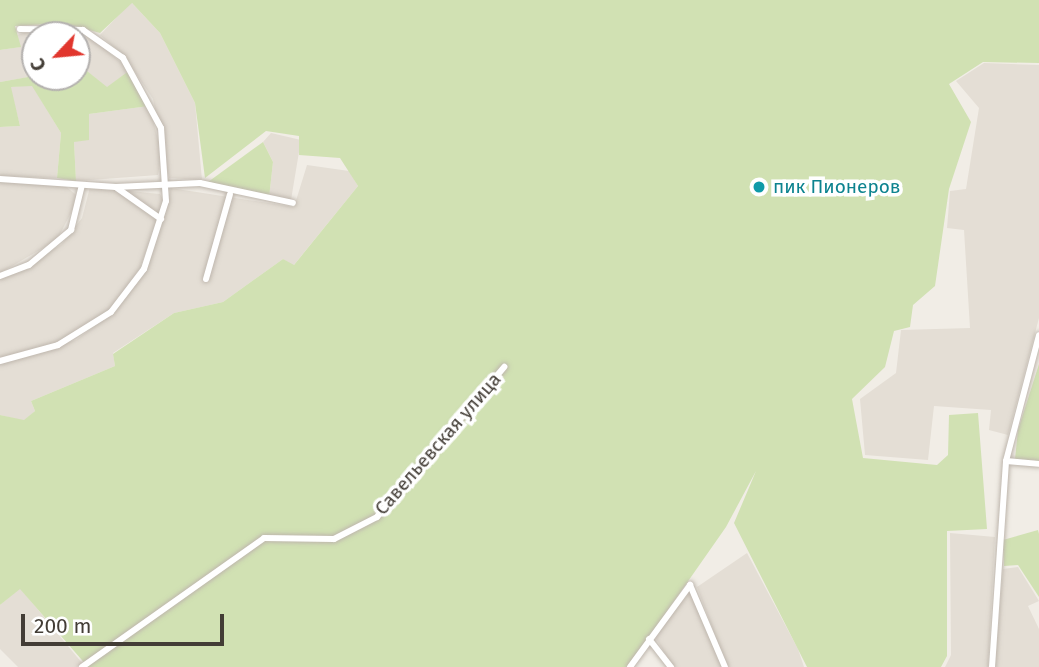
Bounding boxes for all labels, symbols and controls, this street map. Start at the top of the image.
north arrow [21,21,91,91]
text: С [26,55,51,75]
place label: пик Пионеров [773,176,901,198]
marker: пик Пионеров [751,179,767,195]
street label: Савельевская улица [370,368,506,520]
scale bar [24,600,228,644]
text: 200 m [34,613,91,639]

